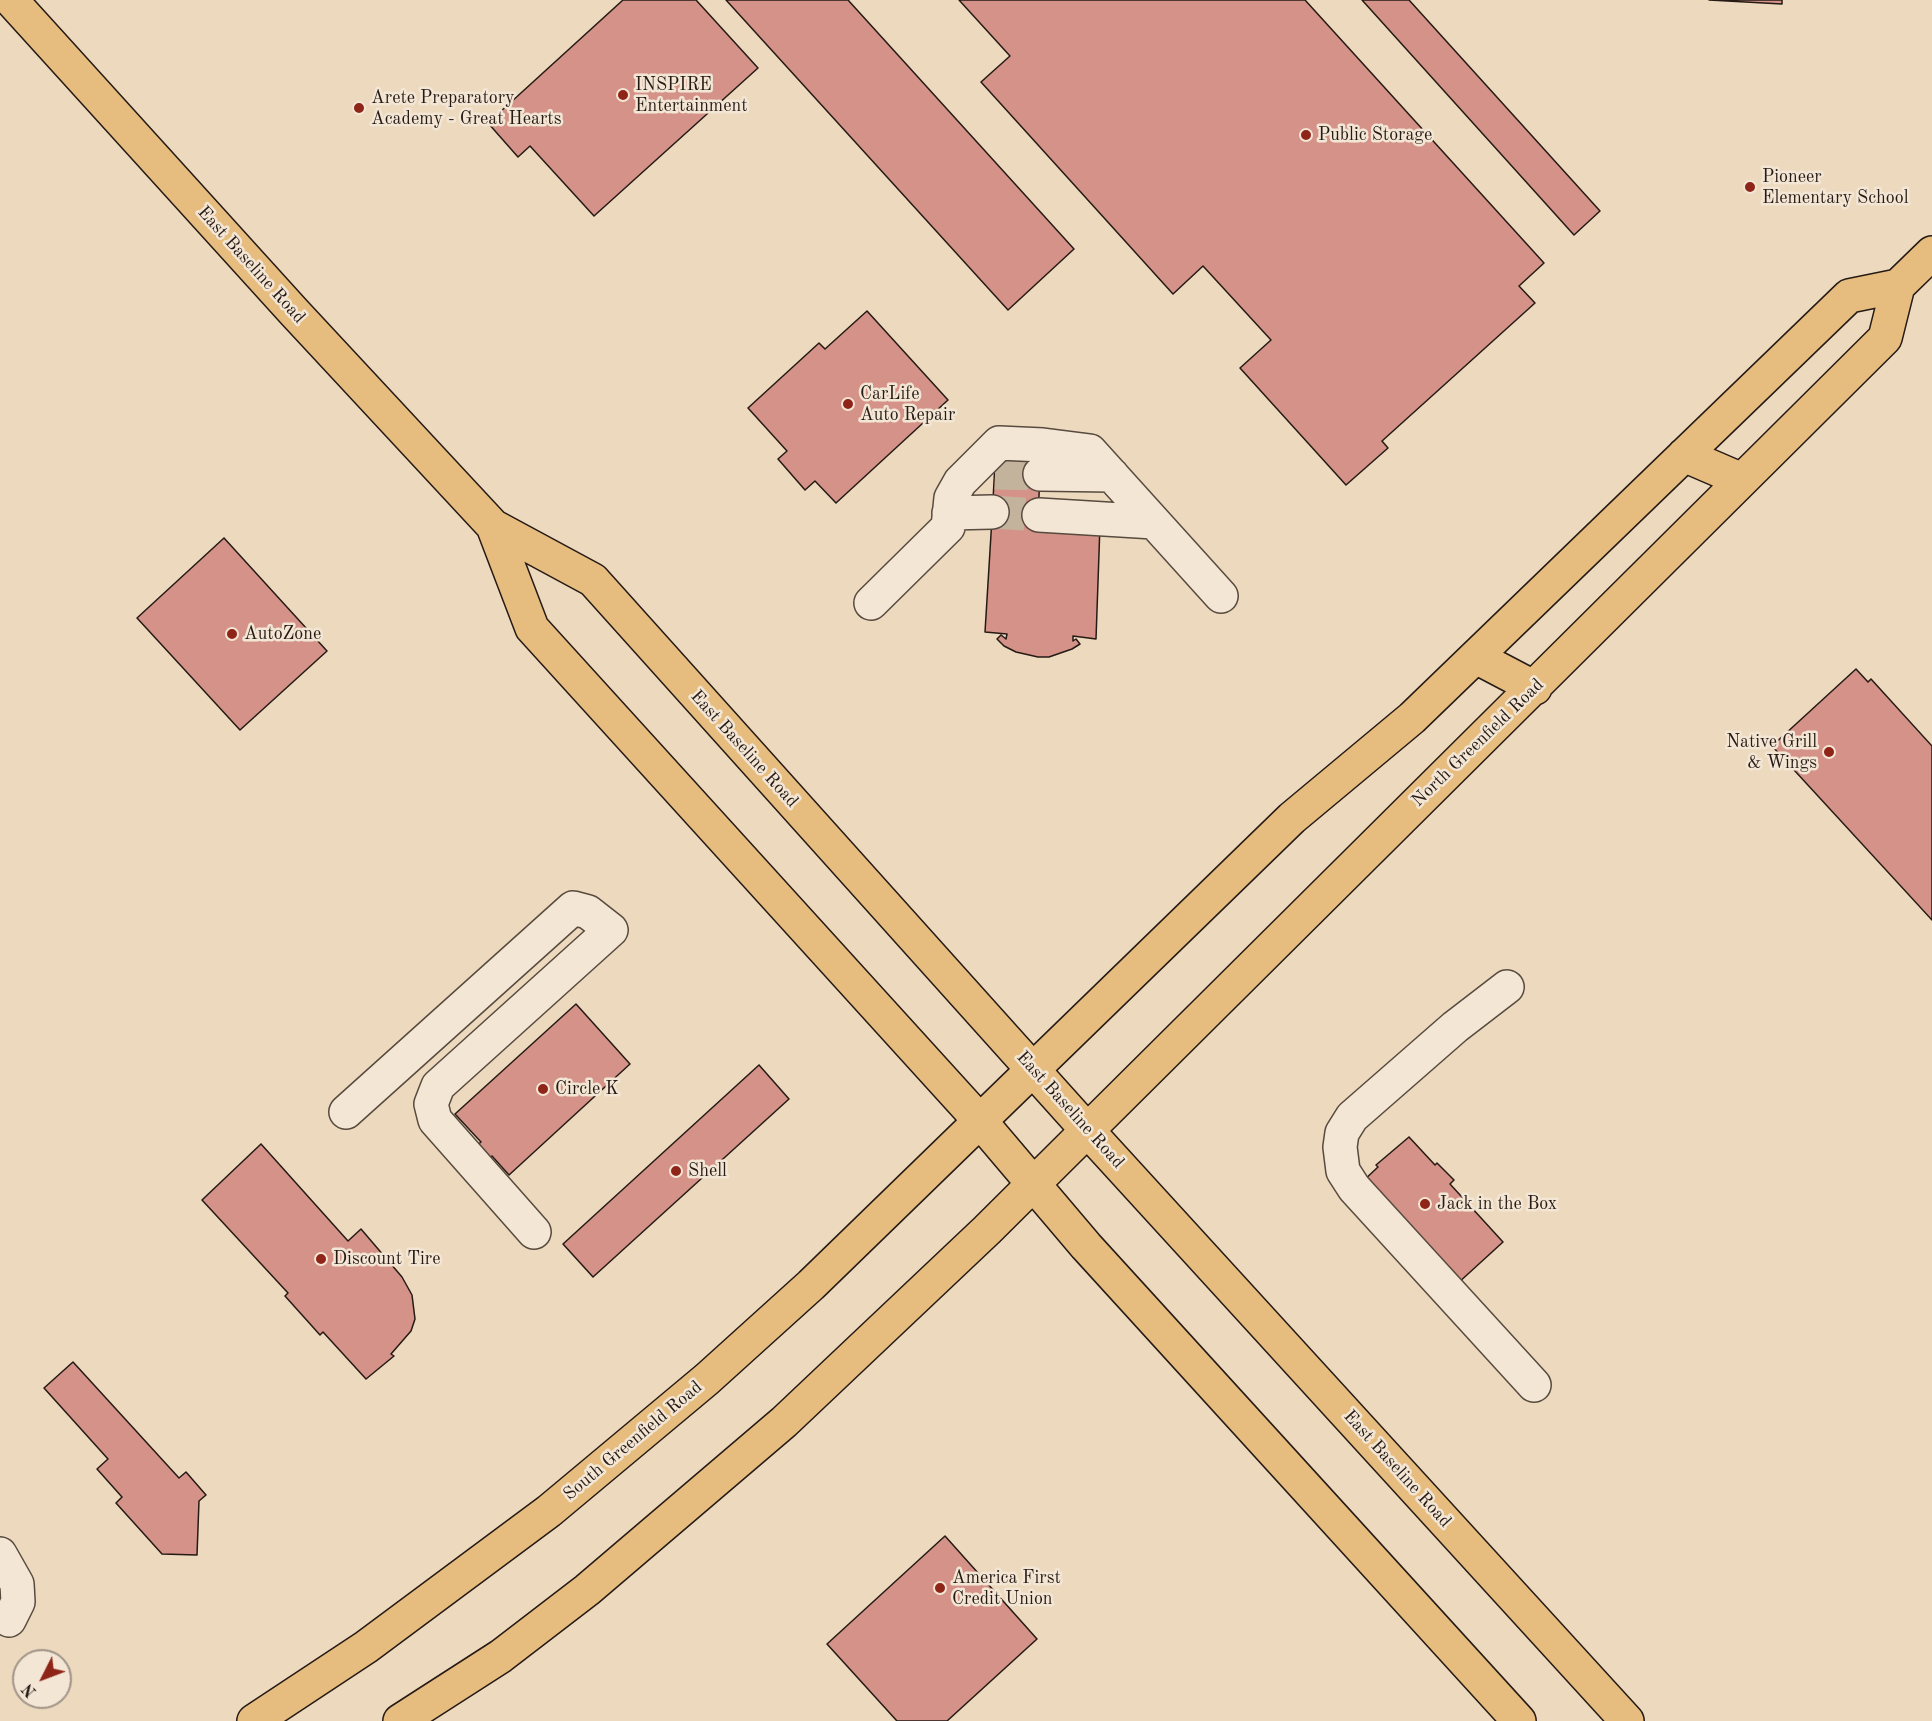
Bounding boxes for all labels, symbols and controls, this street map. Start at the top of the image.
place label: INSPIRE Entertainment [635,74,747,116]
place label: Arete Preparatory Academy - Great Hearts [371,87,561,130]
marker: INSPIRE Entertainment [616,88,630,102]
marker: Arete Preparatory Academy - Great Hearts [352,101,366,115]
place label: Public Storage [1318,124,1432,146]
marker: Public Storage [1299,128,1313,142]
place label: Pioneer Elementary School [1762,166,1909,208]
marker: Pioneer Elementary School [1743,180,1757,194]
street label: East Baseline Road [193,202,309,328]
place label: CarLife Auto Repair [860,383,955,426]
marker: CarLife Auto Repair [841,397,855,411]
place label: AutoZone [244,623,321,645]
marker: AutoZone [225,627,239,641]
street label: North Greenfield Road [1408,674,1548,812]
street label: East Baseline Road [686,686,802,812]
place label: Native Grill & Wings [1726,731,1817,774]
marker: Native Grill & Wings [1822,745,1836,759]
street label: East Baseline Road [1012,1047,1128,1173]
place label: Circle K [555,1078,619,1100]
marker: Circle K [536,1082,550,1096]
place label: Shell [688,1160,727,1182]
marker: Shell [669,1164,683,1178]
place label: Jack in the Box [1437,1193,1557,1215]
marker: Jack in the Box [1418,1197,1432,1211]
place label: Discount Tire [333,1248,441,1270]
marker: Discount Tire [314,1252,328,1266]
street label: South Greenfield Road [559,1377,707,1505]
street label: East Baseline Road [1339,1406,1455,1532]
place label: America First Credit Union [952,1567,1061,1610]
marker: America First Credit Union [933,1581,947,1595]
north arrow [12,1649,72,1709]
text: N [20,1680,40,1700]

